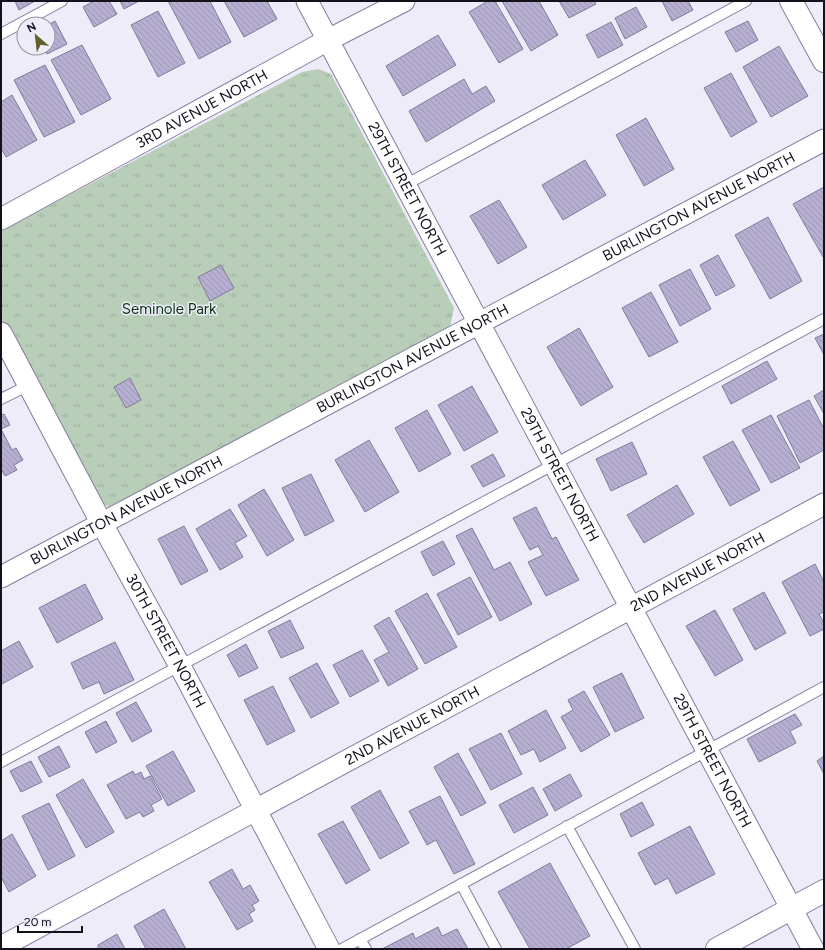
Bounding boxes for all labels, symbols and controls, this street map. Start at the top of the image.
north arrow [16,16,56,56]
text: N [25,20,38,35]
street label: 3RD AVENUE NORTH [133,66,271,152]
street label: 29TH STREET NORTH [364,119,450,259]
street label: BURLINGTON AVENUE NORTH [599,148,798,265]
park label: Seminole Park [122,300,217,318]
street label: BURLINGTON AVENUE NORTH [313,300,512,417]
street label: 29TH STREET NORTH [517,405,603,545]
street label: BURLINGTON AVENUE NORTH [27,452,226,569]
street label: 2ND AVENUE NORTH [627,529,768,616]
street label: 30TH STREET NORTH [122,570,209,711]
street label: 2ND AVENUE NORTH [342,682,482,769]
street label: 29TH STREET NORTH [669,691,755,831]
scale bar [18,908,82,934]
text: 20 m [24,915,52,929]

